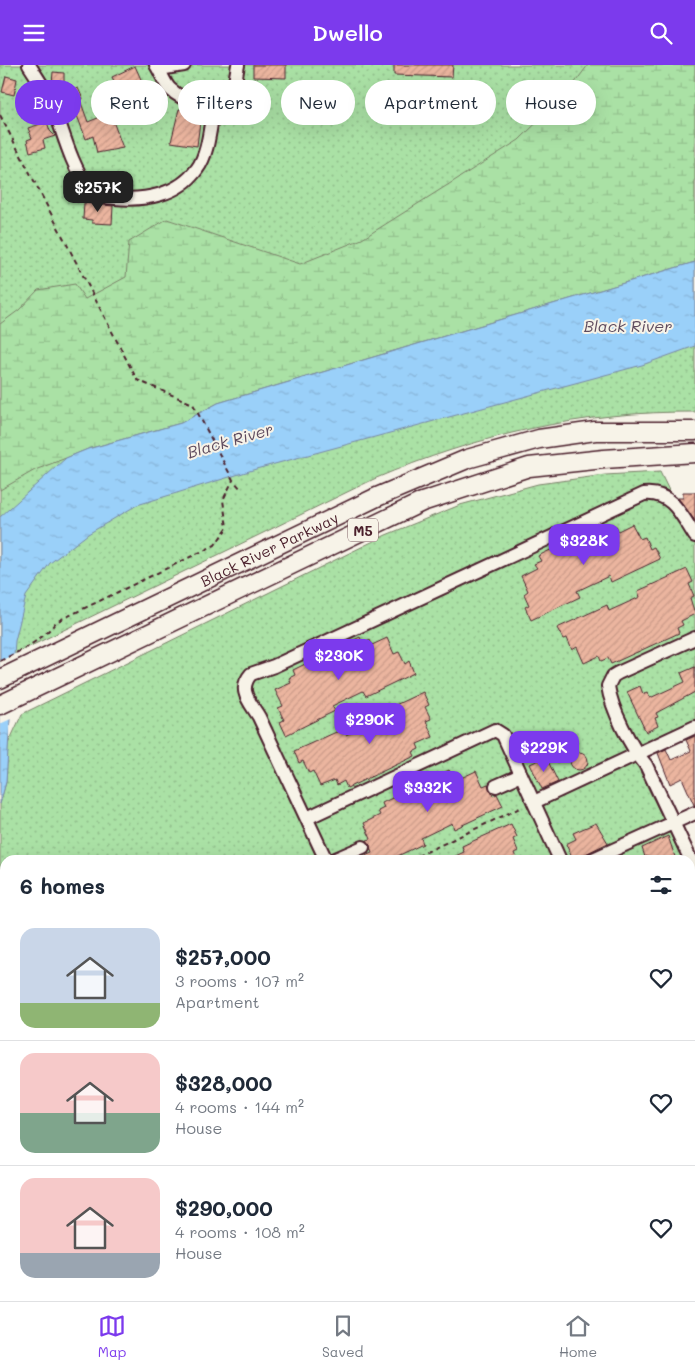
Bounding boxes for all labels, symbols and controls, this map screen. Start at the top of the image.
text: Dwello [312,18,383,47]
icon: menu [20,19,48,47]
icon: search [647,19,675,47]
chip: Buy [15,80,81,125]
chip: Rent [91,80,168,125]
chip: Filters [178,80,271,125]
chip: New [281,80,355,125]
chip: Apartment [365,80,496,125]
chip: House [506,80,596,125]
pin: $257K [63,171,133,213]
text: $257K [74,176,122,197]
water label: Black River [584,315,672,336]
water label: Black River [185,418,275,462]
street label: Black River Parkway [197,507,342,591]
road number: M5 [348,519,378,541]
pin: $328K [549,523,619,566]
text: $328K [560,529,608,550]
pin: $230K [304,639,374,681]
text: $230K [314,644,364,665]
pin: $290K [335,703,405,745]
text: $290K [345,708,395,729]
pin: $229K [509,731,579,773]
text: $229K [520,736,568,757]
pin: $332K [393,771,463,813]
text: $332K [404,776,452,797]
icon: filters [647,871,675,899]
text: 6 homes [20,872,105,899]
text: $257,000 [175,943,271,970]
icon: home [60,948,120,1008]
icon: heart [647,964,675,992]
text: 3 rooms · 107 m² [175,970,304,991]
text: Apartment [175,991,260,1012]
text: $328,000 [175,1069,272,1096]
icon: home [60,1073,120,1133]
icon: heart [647,1089,675,1117]
text: 4 rooms · 144 m² [175,1096,304,1117]
text: House [175,1117,222,1138]
text: $290,000 [175,1194,273,1221]
icon: home [60,1198,120,1258]
icon: heart [647,1214,675,1242]
text: 4 rooms · 108 m² [175,1221,305,1242]
text: House [175,1242,222,1263]
tab: Map [98,1312,126,1361]
tab: Saved [322,1312,363,1361]
tab: Home [559,1312,597,1361]

